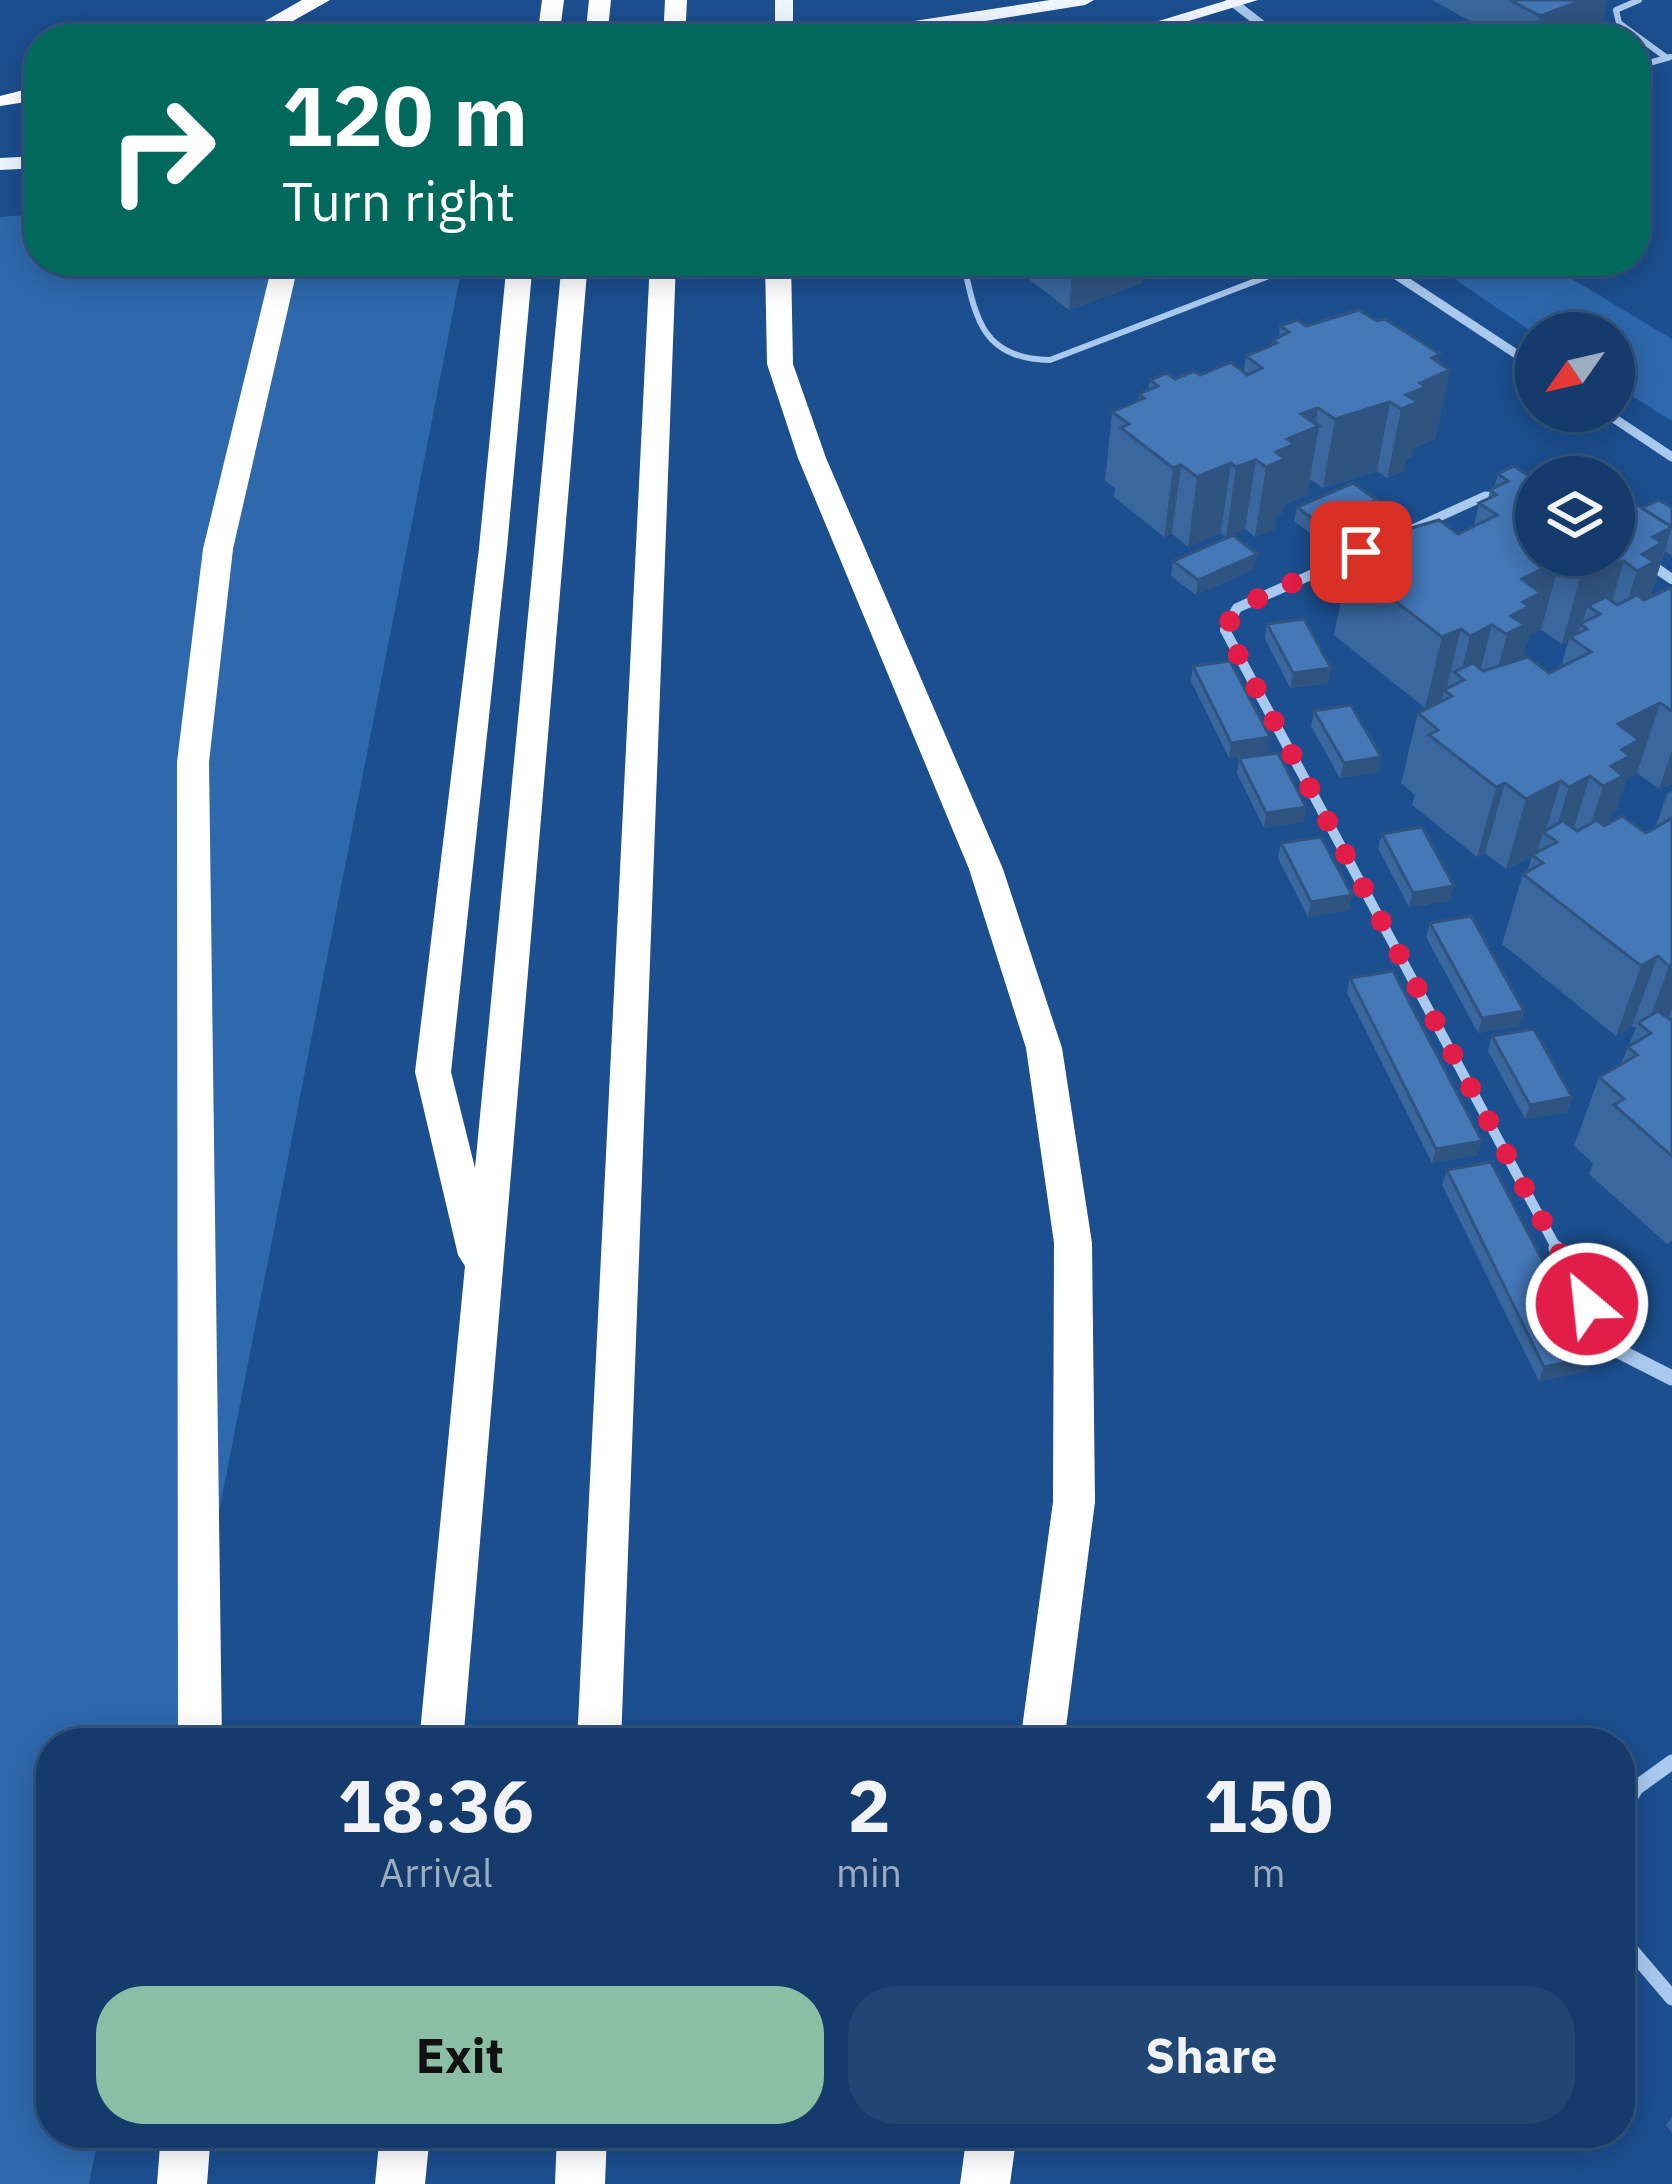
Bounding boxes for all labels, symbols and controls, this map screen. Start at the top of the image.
text: 120 m [282,60,528,169]
icon: right [84,72,240,228]
text: Turn right [282,166,516,236]
north arrow [1515,312,1635,432]
map controls [1515,312,1635,576]
button: layers [1515,456,1635,576]
pin [1310,501,1412,603]
icon: arrive [1328,519,1394,585]
position arrow [1524,1241,1650,1367]
text: 18:36 [338,1758,534,1852]
text: 2 [847,1758,891,1852]
text: 150 [1204,1758,1333,1852]
text: Arrival [379,1847,493,1898]
text: min [836,1847,902,1898]
text: m [1251,1847,1286,1898]
button: Exit [96,1986,824,2124]
button: Share [848,1986,1575,2124]

